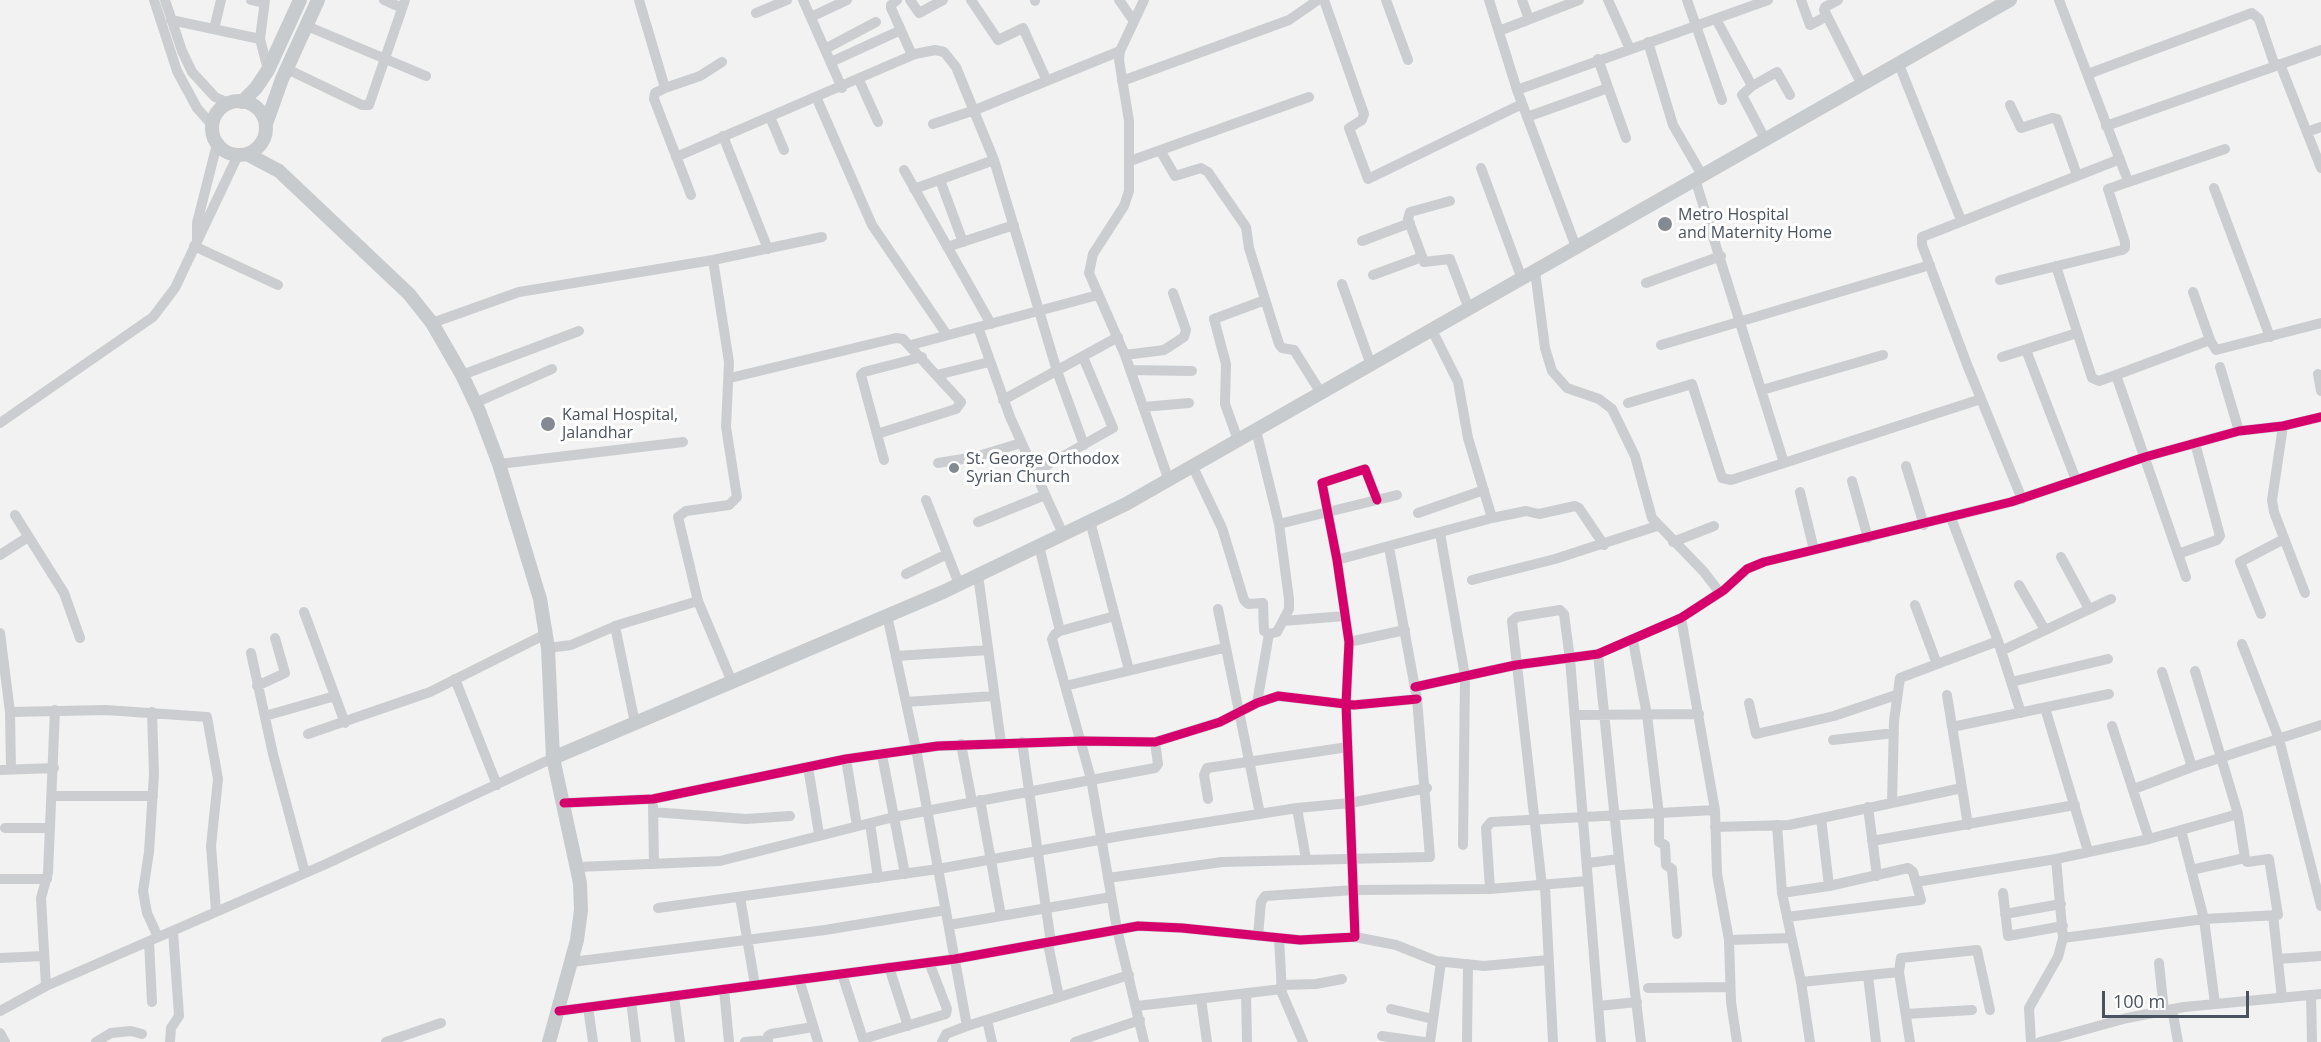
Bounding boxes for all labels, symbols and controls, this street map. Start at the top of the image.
place label: Metro Hospital and Maternity Home [1678,205,1832,243]
marker: Metro Hospital and Maternity Home [1656,215,1674,233]
place label: Kamal Hospital, Jalandhar [562,405,678,443]
marker: Kamal Hospital, Jalandhar [539,415,557,433]
place label: St. George Orthodox Syrian Church [966,449,1119,487]
marker: St. George Orthodox Syrian Church [947,461,961,475]
scale bar [2105,979,2252,1017]
text: 100 m [2113,989,2165,1013]

